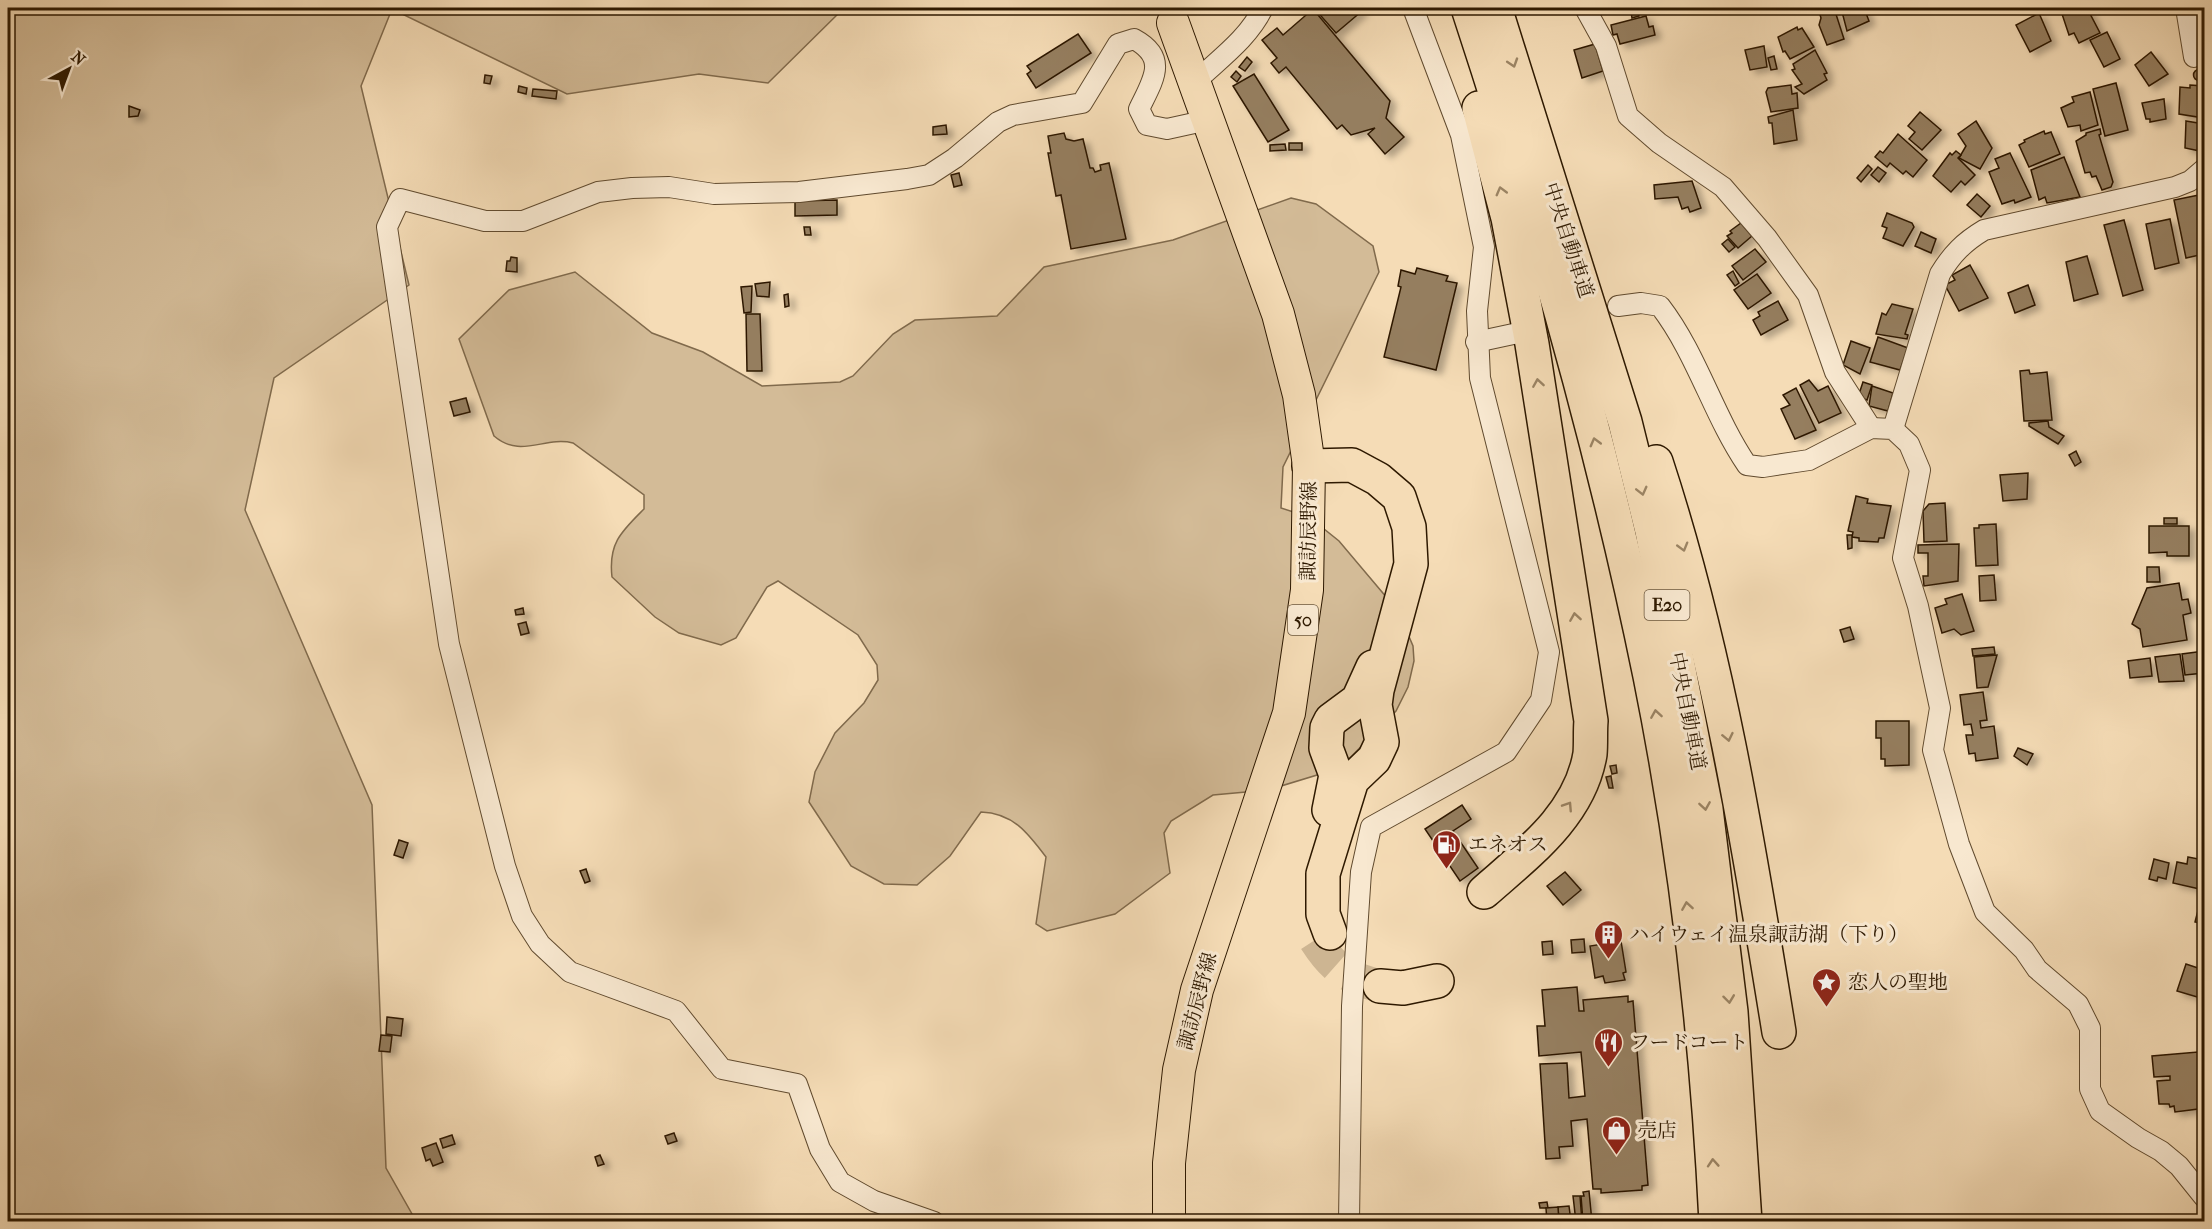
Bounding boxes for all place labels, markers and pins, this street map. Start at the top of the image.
fuel station icon: エネオス [1431,828,1463,870]
place label: エネオス [1468,833,1548,856]
building icon: ハイウェイ温泉諏訪湖（下り） [1592,918,1624,960]
place label: ハイウェイ温泉諏訪湖（下り） [1629,923,1908,946]
place icon: 恋人の聖地 [1811,966,1843,1008]
place label: 恋人の聖地 [1848,971,1948,994]
restaurant icon: フードコート [1593,1026,1625,1068]
place label: フードコート [1630,1031,1749,1054]
shop icon: 売店 [1600,1114,1632,1156]
place label: 売店 [1637,1119,1677,1142]

